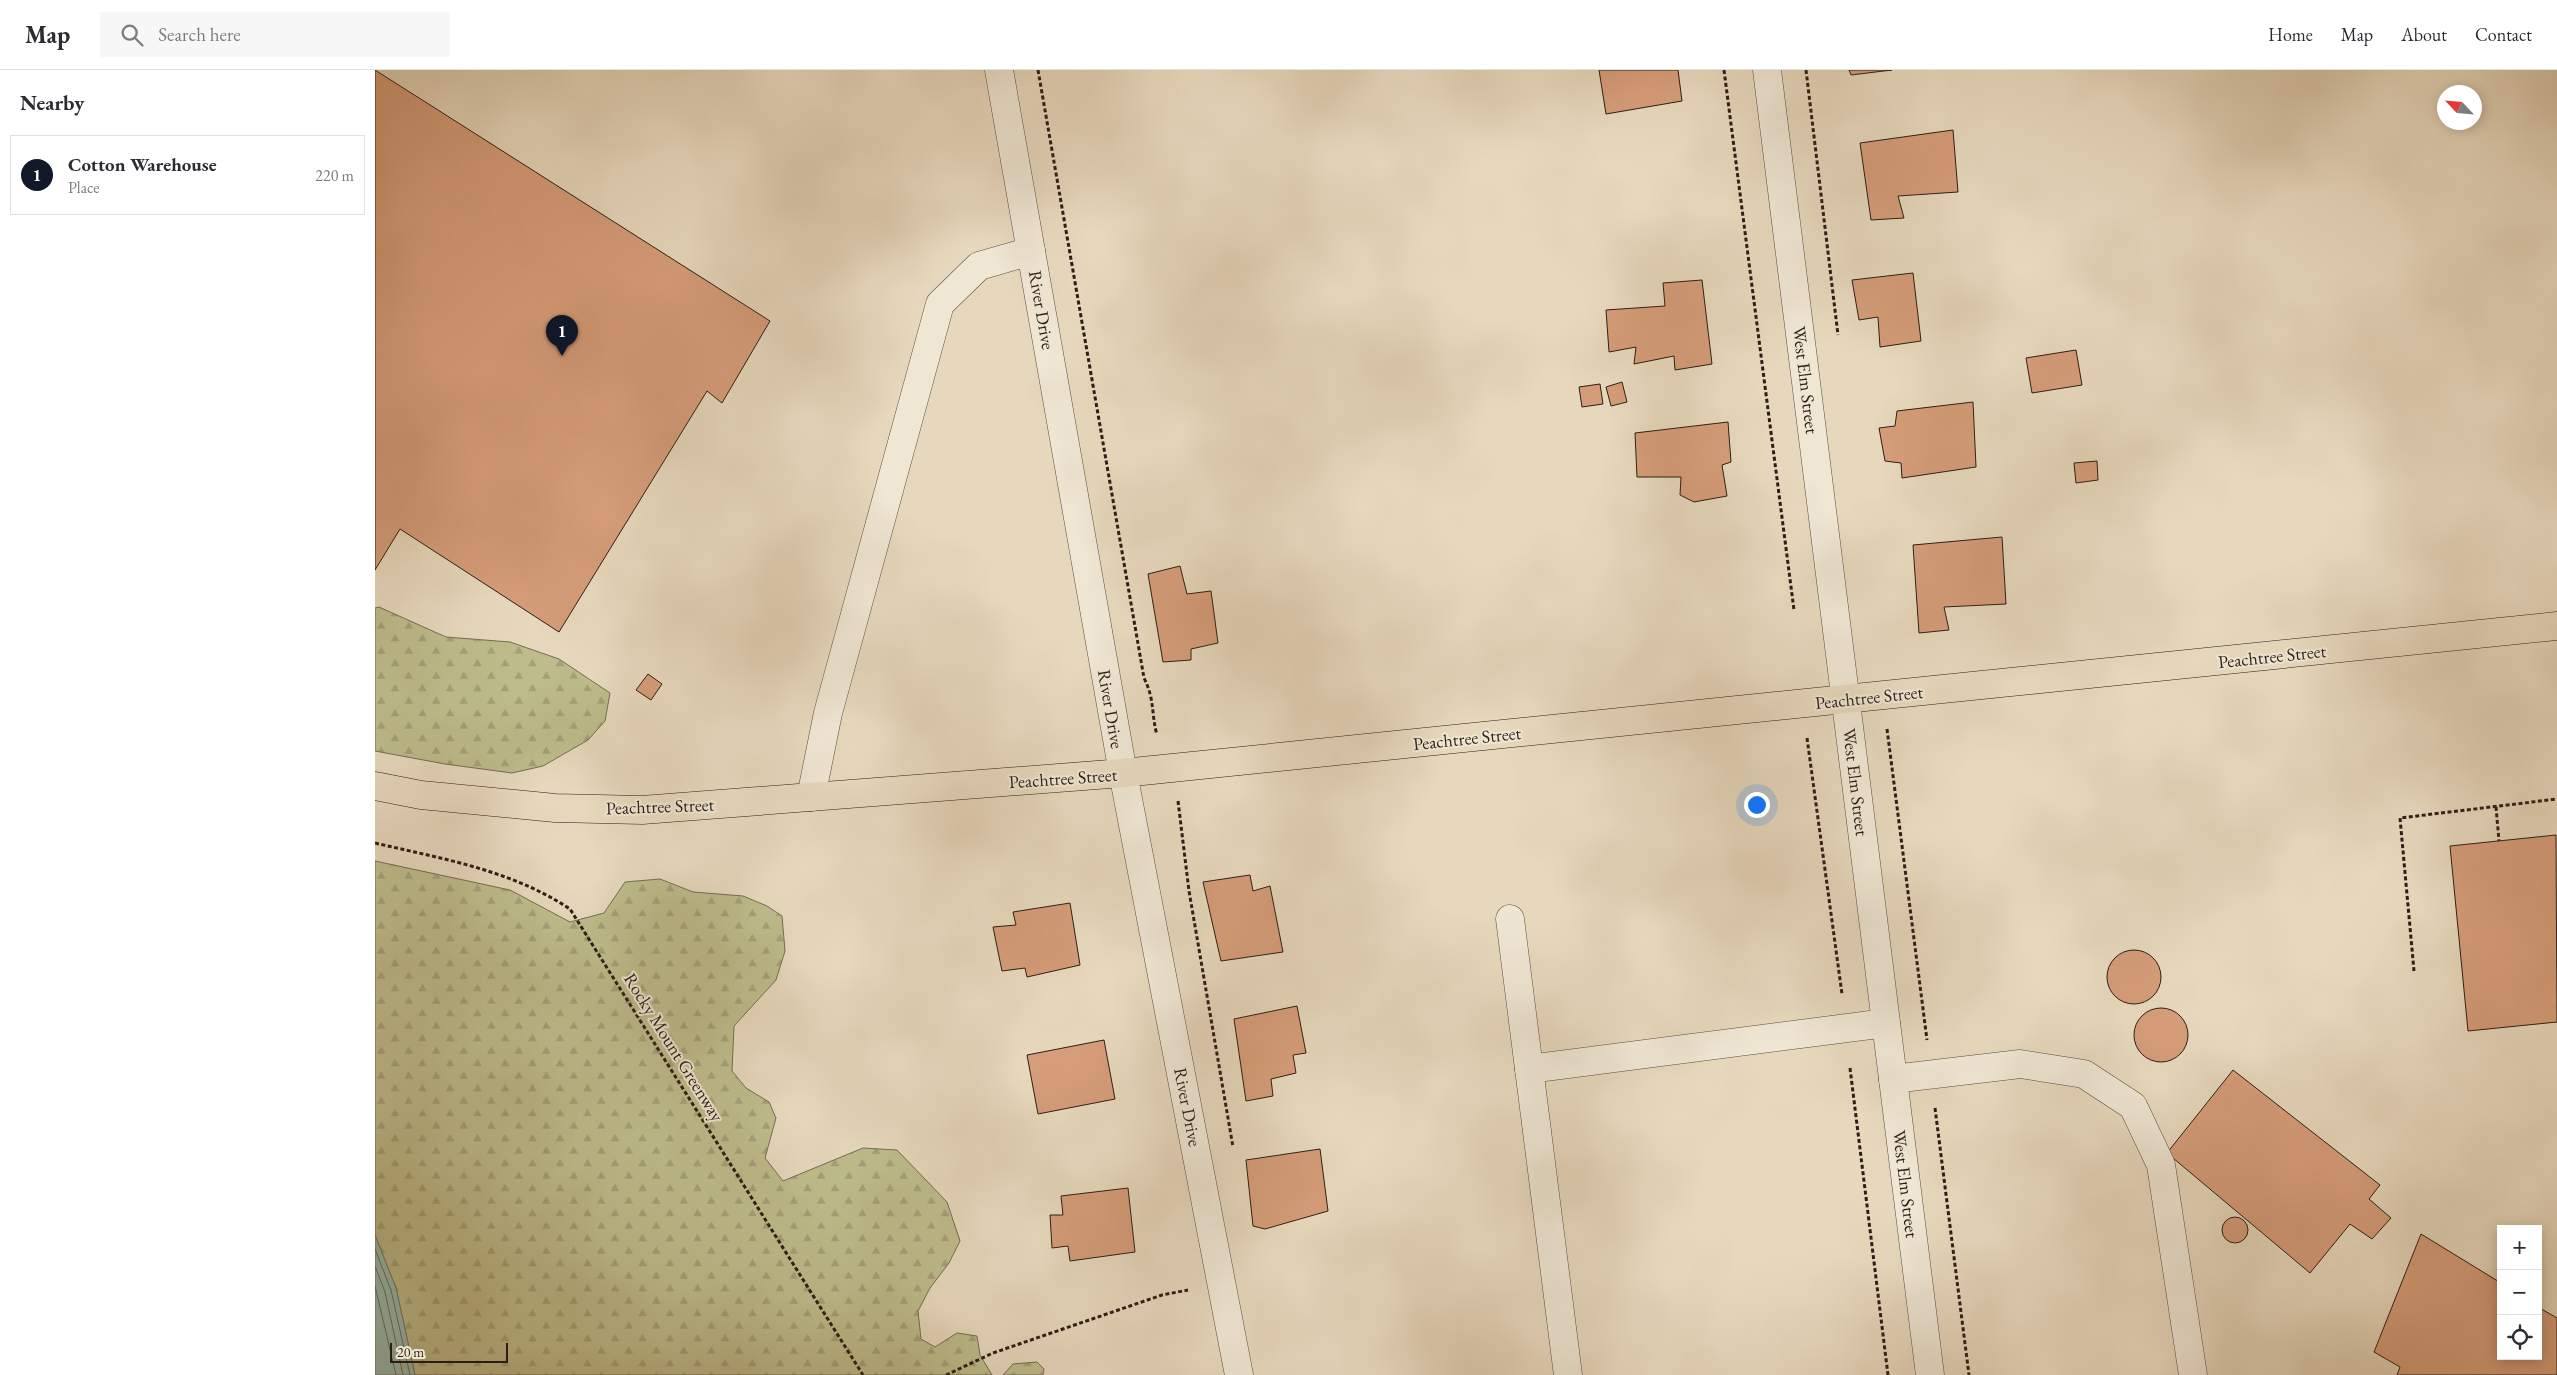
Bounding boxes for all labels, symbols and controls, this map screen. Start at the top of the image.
search box [100,12,450,57]
text: Map [25,19,70,50]
icon: search [118,21,146,49]
text: Search here [158,22,241,47]
text: Home [2268,23,2313,46]
text: Map [2341,23,2373,46]
text: About [2401,23,2447,46]
text: Contact [2475,23,2532,46]
north arrow [2437,85,2482,130]
text: Nearby [20,89,84,116]
text: Cotton Warehouse [68,152,217,177]
text: 1 [33,165,41,186]
text: 220 m [315,165,354,186]
text: Place [68,177,100,198]
street label: River Drive [1024,269,1060,351]
pin: 1 [546,315,578,356]
street label: West Elm Street [1788,325,1824,436]
street label: Peachtree Street [2217,639,2327,673]
street label: River Drive [1093,668,1129,750]
street label: Peachtree Street [1814,680,1924,714]
street label: Peachtree Street [1412,721,1522,755]
street label: West Elm Street [1838,727,1874,838]
street label: Peachtree Street [1008,763,1118,793]
your location [1744,792,1770,818]
street label: Peachtree Street [605,793,715,819]
street label: Rocky Mount Greenway [619,968,729,1126]
street label: River Drive [1169,1066,1207,1148]
street label: West Elm Street [1888,1129,1924,1240]
map controls [2497,1225,2542,1360]
button: + [2497,1225,2542,1270]
button: − [2497,1270,2542,1315]
button: locate [2497,1315,2542,1360]
scale bar [390,1340,507,1363]
text: 20 m [397,1343,424,1361]

